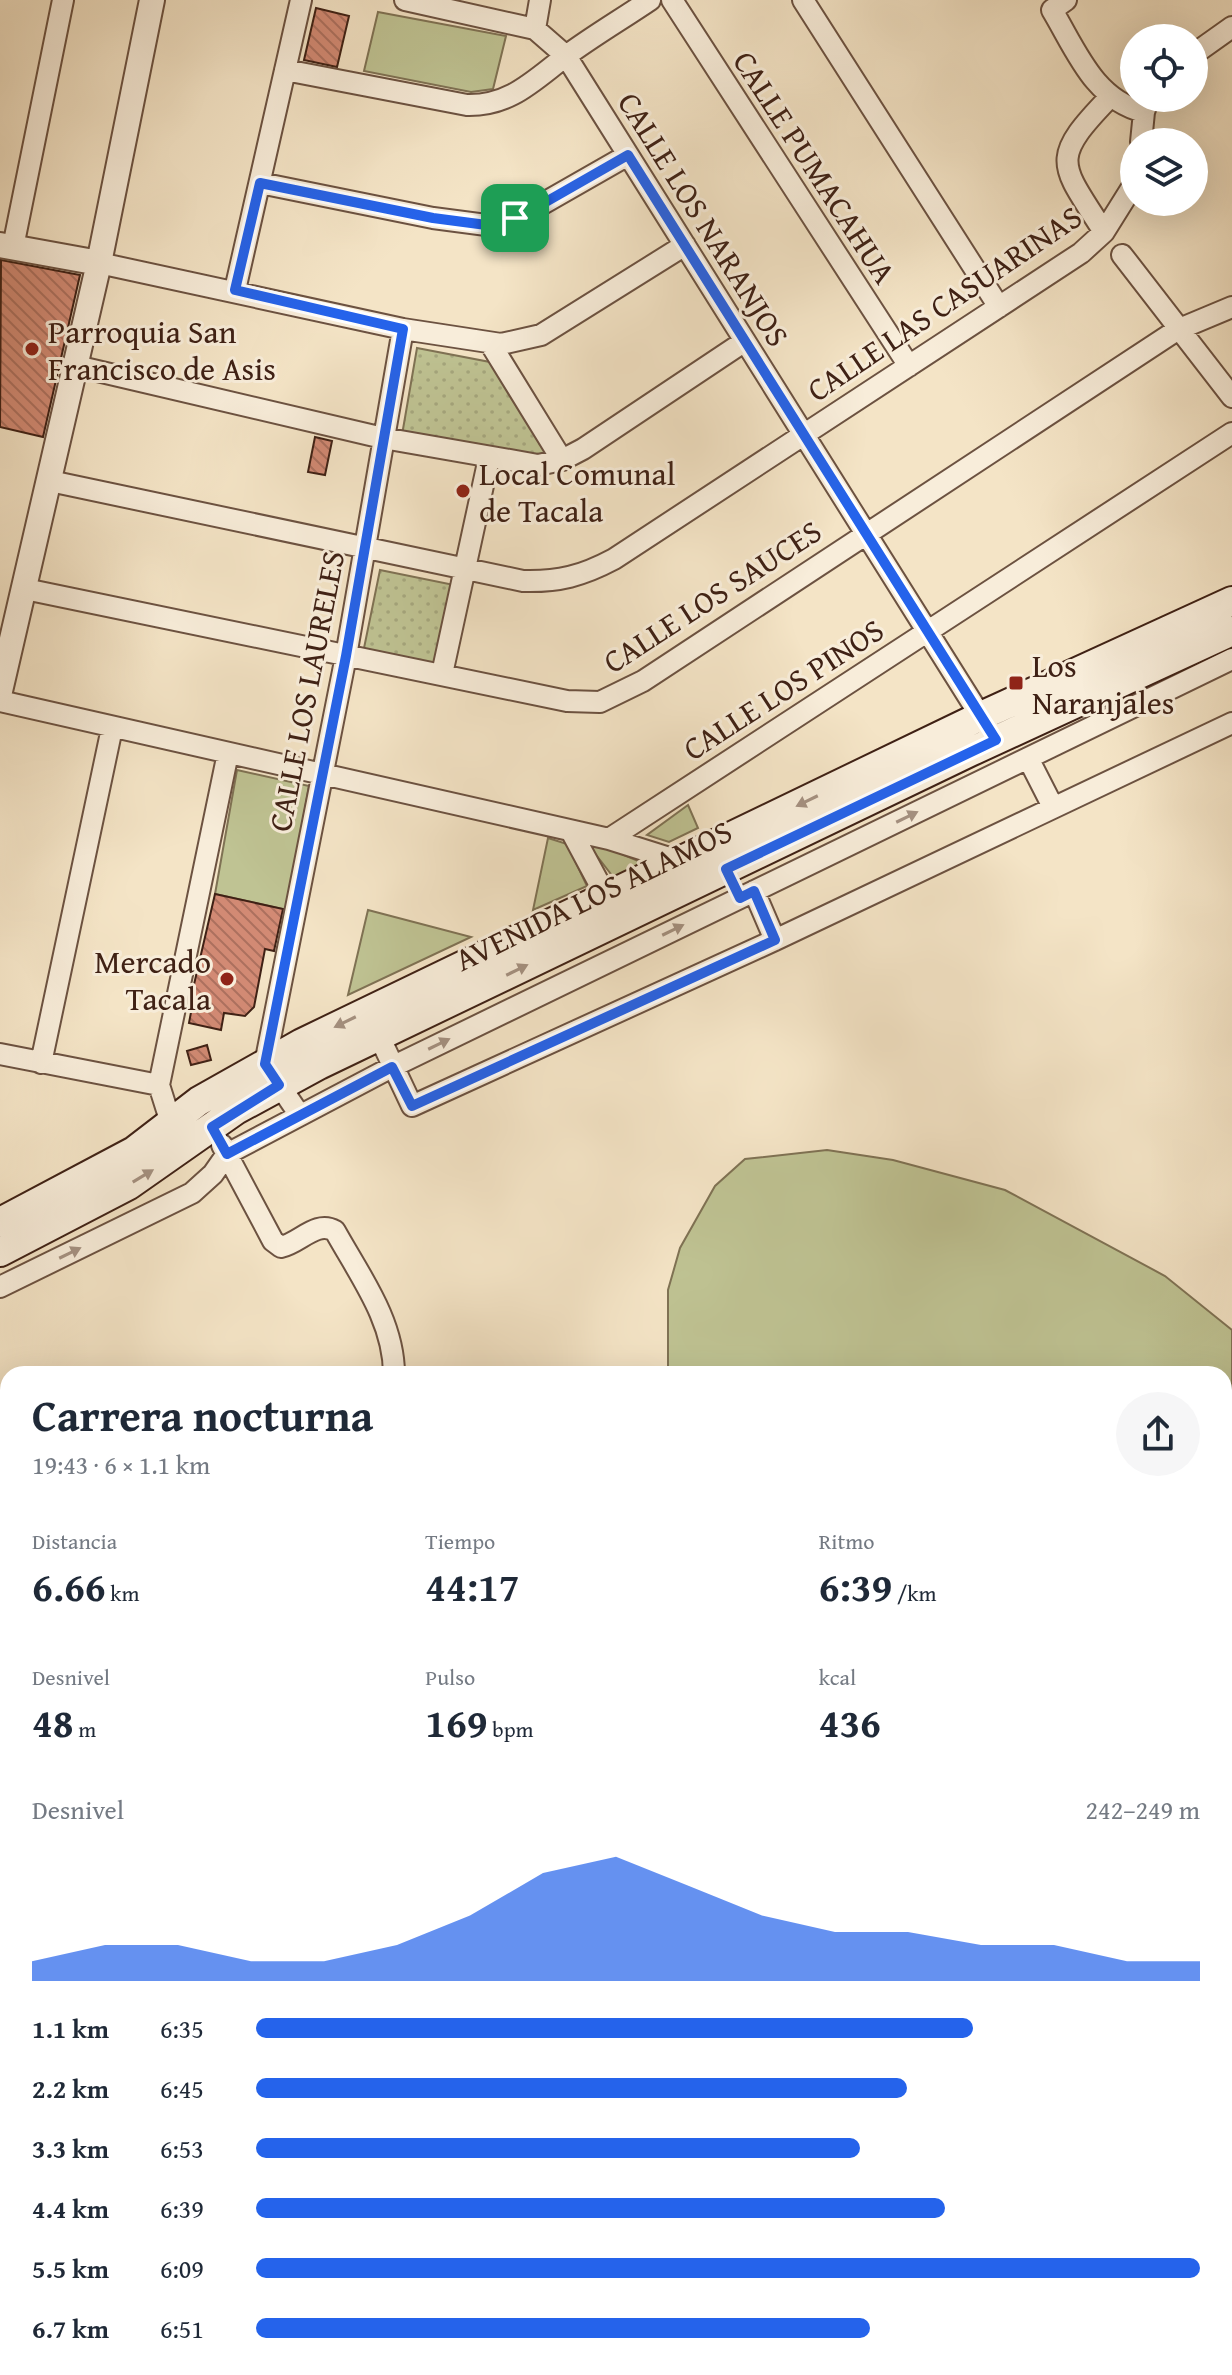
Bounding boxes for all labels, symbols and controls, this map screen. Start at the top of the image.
map controls [1120,24,1208,216]
button: locate [1120,24,1208,112]
street label: CALLE PUMACAHUA [722,41,908,293]
street label: CALLE LOS NARANJOS [607,83,801,355]
button: layers [1120,128,1208,216]
pin [481,184,549,252]
street label: CALLE LAS CASUARINAS [797,193,1091,413]
icon: arrive [493,196,537,240]
place label: Parroquia San Francisco de Asis [48,308,276,392]
marker: Parroquia San Francisco de Asis [23,340,41,358]
place label: Local Comunal de Tacala [479,450,676,534]
marker: Local Comunal de Tacala [454,482,472,500]
street label: CALLE LOS SAUCES [594,508,830,684]
street label: CALLE LOS LAURELES [256,547,356,835]
street label: CALLE LOS PINOS [673,606,893,772]
place label: Los Naranjales [1032,642,1174,726]
marker: Los Naranjales [1007,674,1025,692]
one-way arrow [795,795,818,808]
street label: AVENIDA LOS ALAMOS [446,807,740,983]
one-way arrow [896,810,919,824]
one-way arrow [662,923,685,937]
place label: Mercado Tacala [94,938,211,1022]
one-way arrow [505,963,528,977]
marker: Mercado Tacala [218,970,236,988]
one-way arrow [333,1015,356,1028]
one-way arrow [428,1037,451,1051]
one-way arrow [132,1170,154,1184]
one-way arrow [58,1246,82,1260]
text: Carrera nocturna [32,1383,373,1447]
button: share [1116,1392,1200,1476]
text: 19:43 · 6 × 1.1 km [32,1445,210,1484]
text: Distancia [32,1525,117,1557]
text: Tiempo [425,1525,495,1557]
text: Ritmo [819,1525,874,1557]
text: 6.66 [32,1557,105,1616]
text: 44:17 [425,1557,520,1616]
text: 6:39 [819,1557,892,1616]
text: km [105,1577,139,1609]
text: /km [892,1577,937,1609]
text: Desnivel [32,1661,110,1693]
text: Pulso [425,1661,475,1693]
text: kcal [819,1661,856,1693]
text: 48 [32,1693,73,1752]
text: 169 [425,1693,488,1752]
text: 436 [819,1693,881,1752]
text: m [73,1713,96,1745]
text: bpm [488,1713,534,1745]
text: Desnivel [32,1790,124,1829]
text: 242–249 m [1086,1790,1200,1829]
text: 1.1 km [32,2009,109,2048]
text: 6:35 [160,2009,204,2048]
text: 2.2 km [32,2069,109,2108]
text: 6:45 [160,2069,204,2108]
text: 3.3 km [32,2129,109,2168]
text: 6:53 [160,2129,204,2168]
text: 4.4 km [32,2189,109,2228]
text: 6:39 [160,2189,204,2228]
text: 5.5 km [32,2249,109,2288]
text: 6:09 [160,2249,204,2288]
text: 6.7 km [32,2309,109,2348]
text: 6:51 [160,2309,204,2348]

